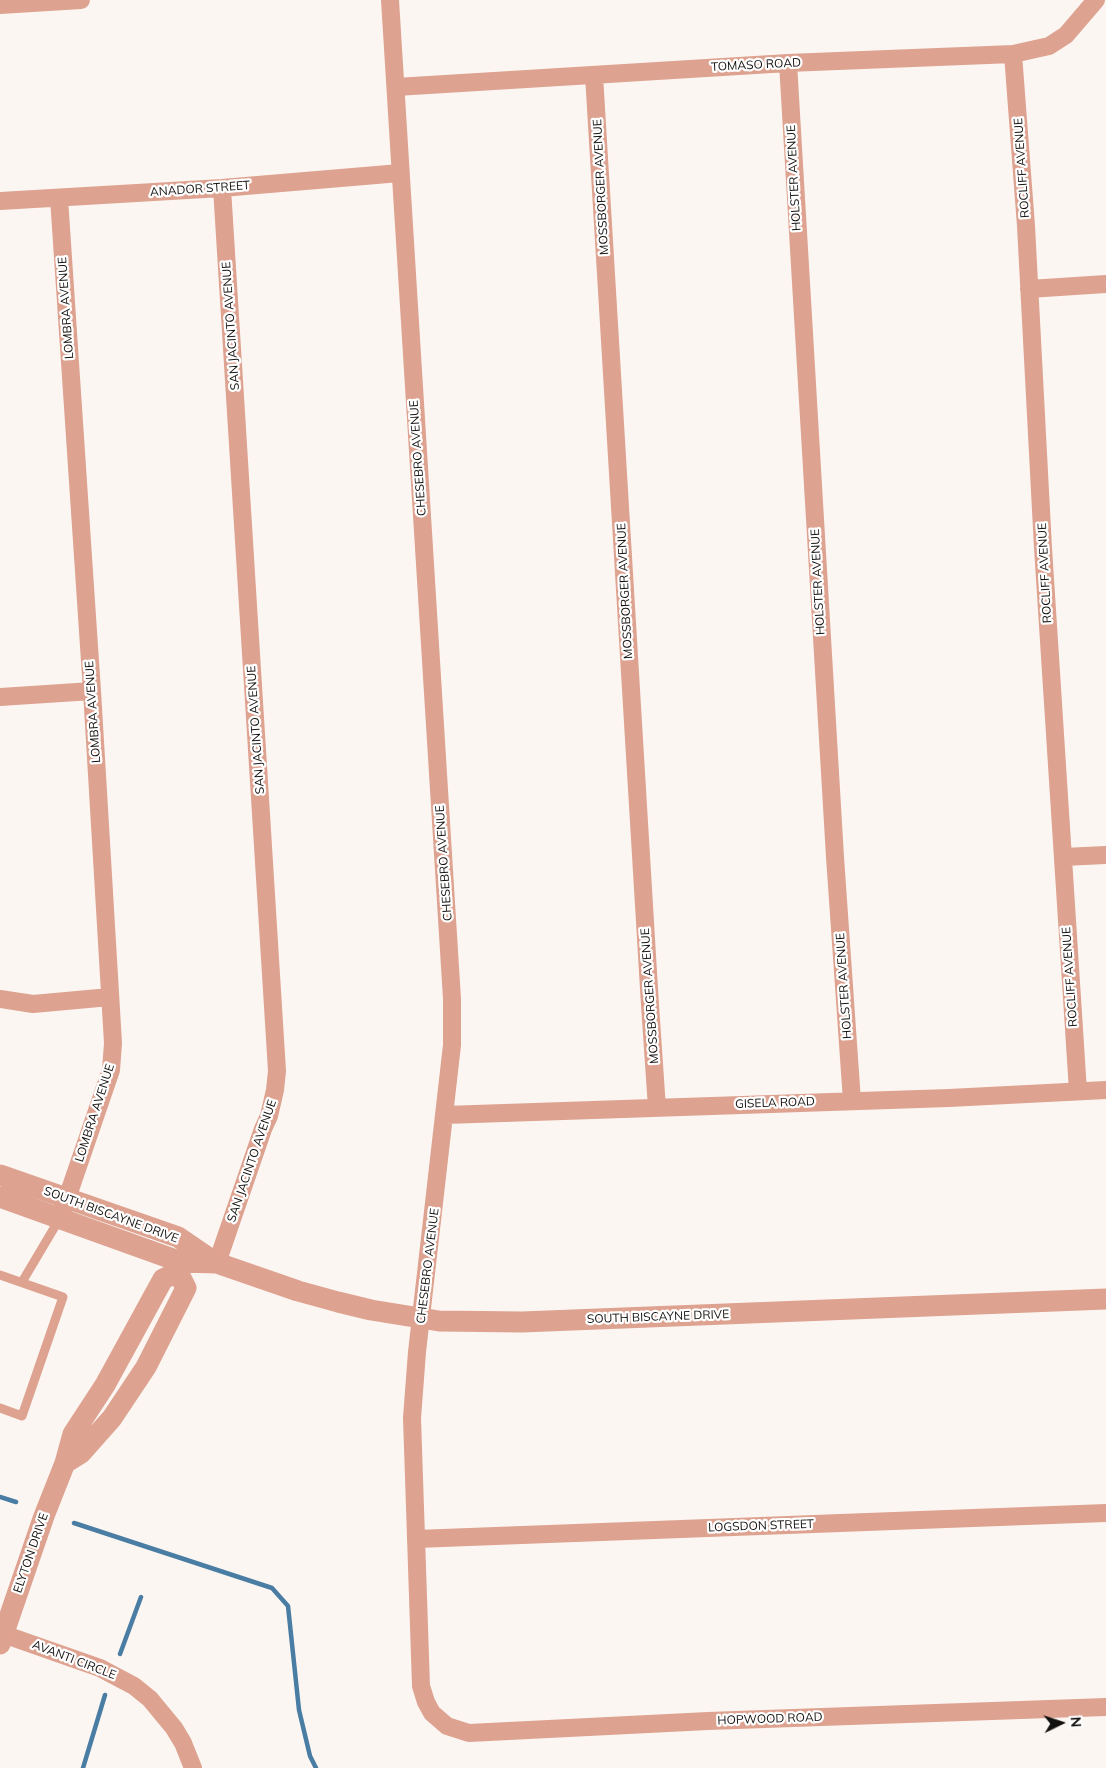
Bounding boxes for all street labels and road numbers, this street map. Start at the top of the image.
street label: TOMASO ROAD [711,55,801,75]
street label: ROCLIFF AVENUE [1011,117,1033,219]
street label: MOSSBORGER AVENUE [590,119,612,255]
street label: HOLSTER AVENUE [784,125,804,231]
street label: ANADOR STREET [149,178,251,200]
street label: LOMBRA AVENUE [55,256,77,360]
street label: SAN JACINTO AVENUE [219,261,243,391]
street label: CHESEBRO AVENUE [407,400,429,516]
street label: MOSSBORGER AVENUE [614,523,636,659]
street label: ROCLIFF AVENUE [1035,523,1055,623]
street label: HOLSTER AVENUE [808,529,828,635]
street label: LOMBRA AVENUE [82,660,104,764]
street label: SAN JACINTO AVENUE [244,665,268,795]
street label: CHESEBRO AVENUE [433,805,455,921]
street label: ROCLIFF AVENUE [1059,926,1081,1028]
street label: MOSSBORGER AVENUE [638,928,662,1064]
street label: HOLSTER AVENUE [833,933,855,1039]
street label: LOMBRA AVENUE [72,1062,118,1164]
street label: GISELA ROAD [735,1094,815,1112]
street label: SAN JACINTO AVENUE [224,1098,280,1224]
street label: SOUTH BISCAYNE DRIVE [42,1184,180,1246]
street label: CHESEBRO AVENUE [414,1208,442,1324]
street label: SOUTH BISCAYNE DRIVE [587,1307,729,1327]
street label: ELYTON DRIVE [11,1511,51,1595]
street label: LOGSDON STREET [708,1517,814,1535]
street label: AVANTI CIRCLE [30,1637,118,1683]
street label: HOPWOOD ROAD [717,1710,823,1728]

